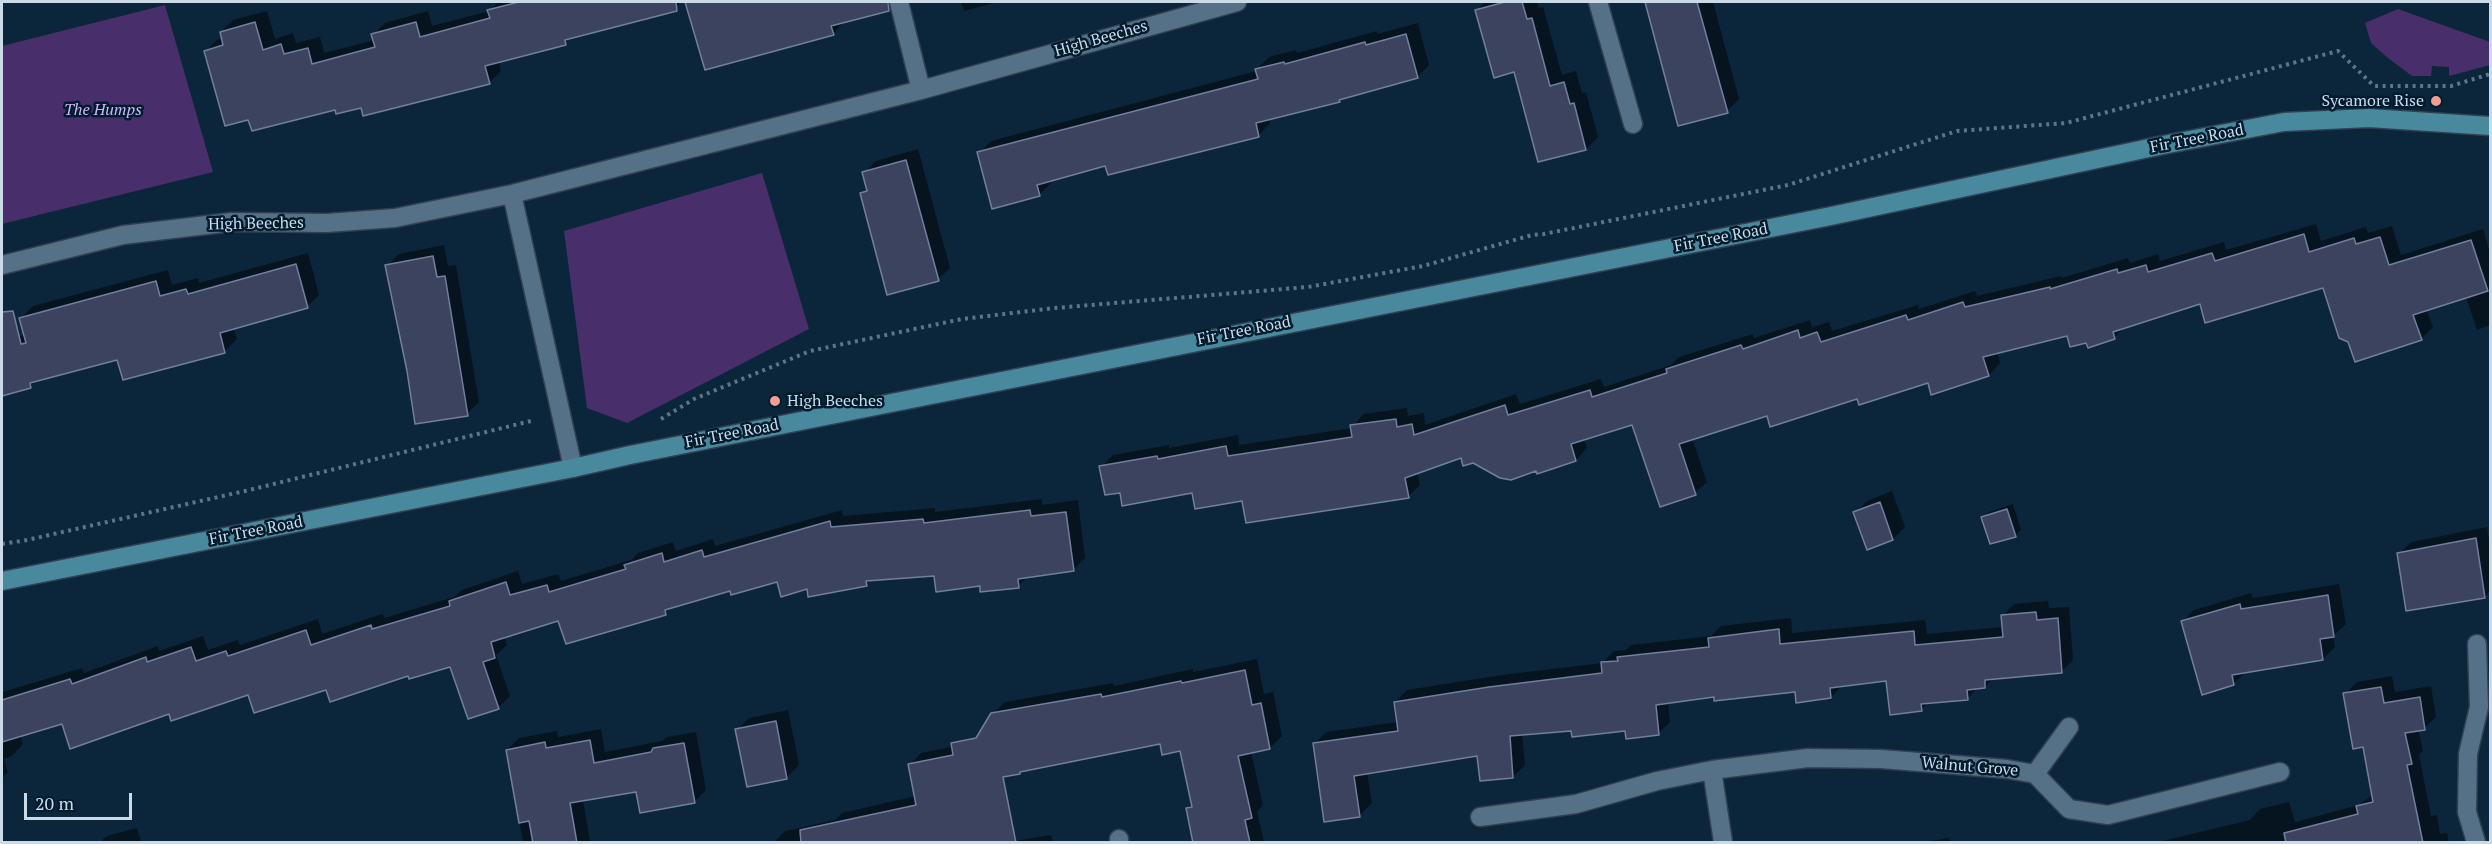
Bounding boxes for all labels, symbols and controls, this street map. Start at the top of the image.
street label: High Beeches [1052,17,1150,61]
place label: Sycamore Rise [2321,91,2424,111]
marker: Sycamore Rise [2429,94,2443,108]
park label: The Humps [64,100,142,120]
street label: Fir Tree Road [2149,121,2245,157]
street label: High Beeches [208,214,304,234]
street label: Fir Tree Road [1673,220,1769,256]
street label: Fir Tree Road [1196,313,1292,349]
place label: High Beeches [787,391,883,411]
marker: High Beeches [768,394,782,408]
street label: Fir Tree Road [684,416,780,452]
street label: Fir Tree Road [208,513,304,549]
street label: Walnut Grove [1921,753,2019,781]
scale bar [27,781,135,819]
text: 20 m [35,791,74,815]

